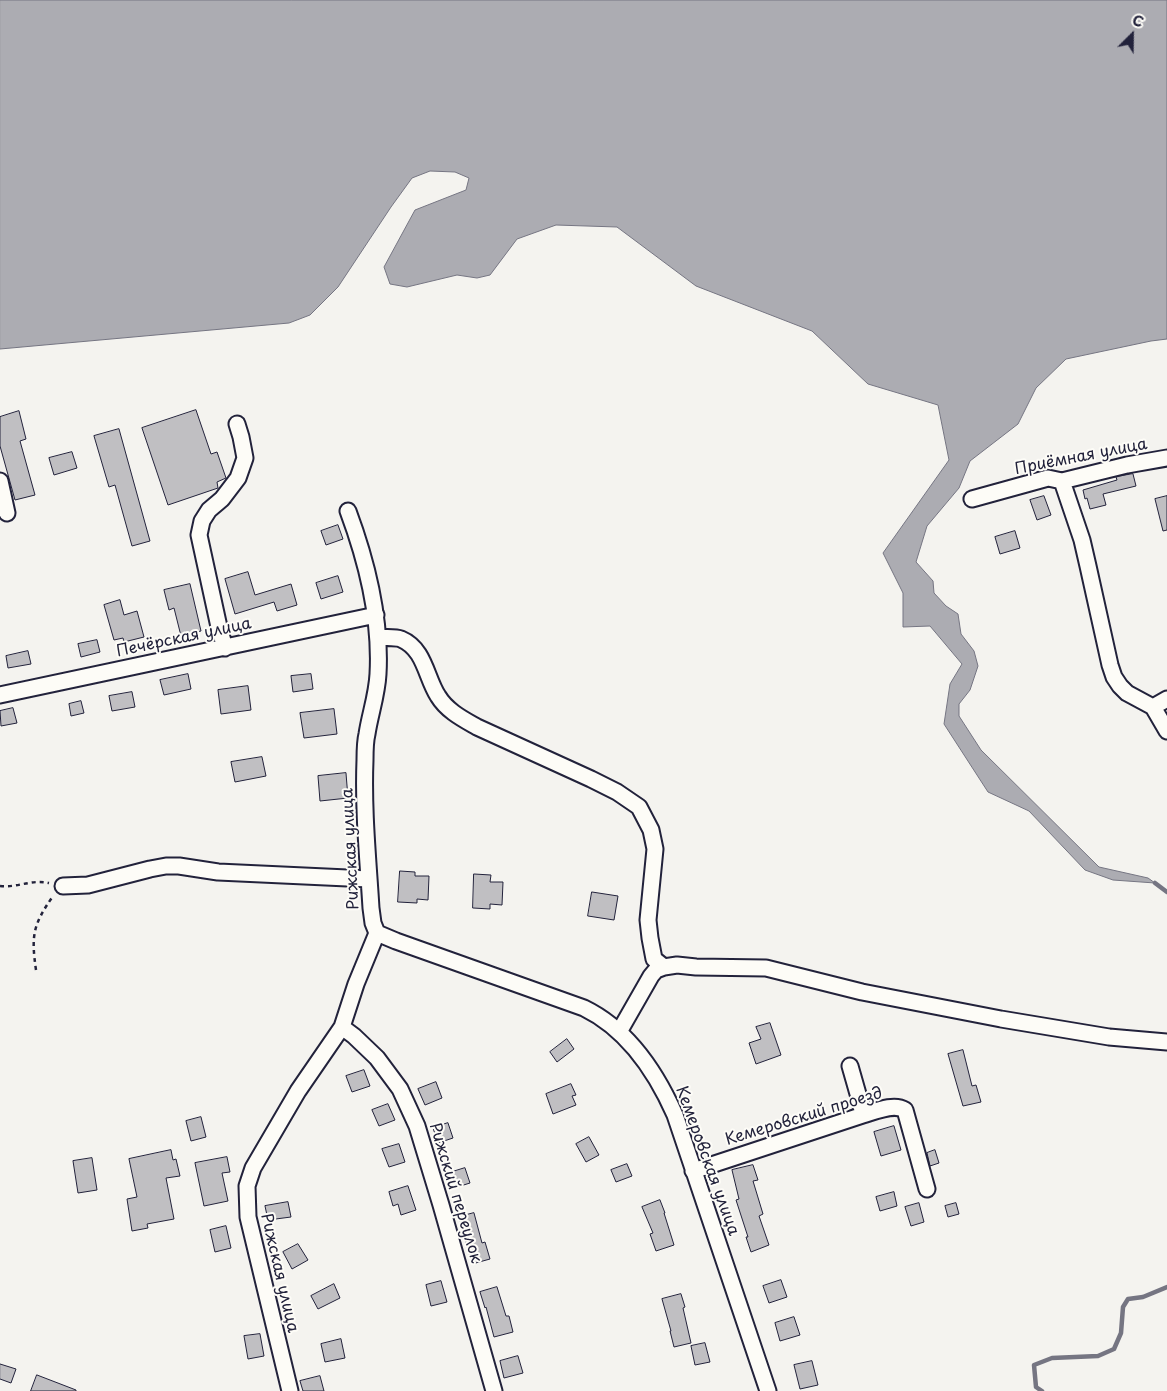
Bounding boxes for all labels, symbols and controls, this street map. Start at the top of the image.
text: С [1129,9,1147,32]
north arrow [1107,10,1157,60]
street label: Приёмная улица [1013,435,1149,479]
street label: Печёрская улица [115,614,253,662]
street label: Рижская улица [338,788,364,910]
street label: Кемеровская улица [671,1084,743,1238]
street label: Кемеровский проезд [723,1084,885,1150]
street label: Рижский переулок [425,1121,485,1265]
street label: Рижская улица [256,1212,302,1334]

